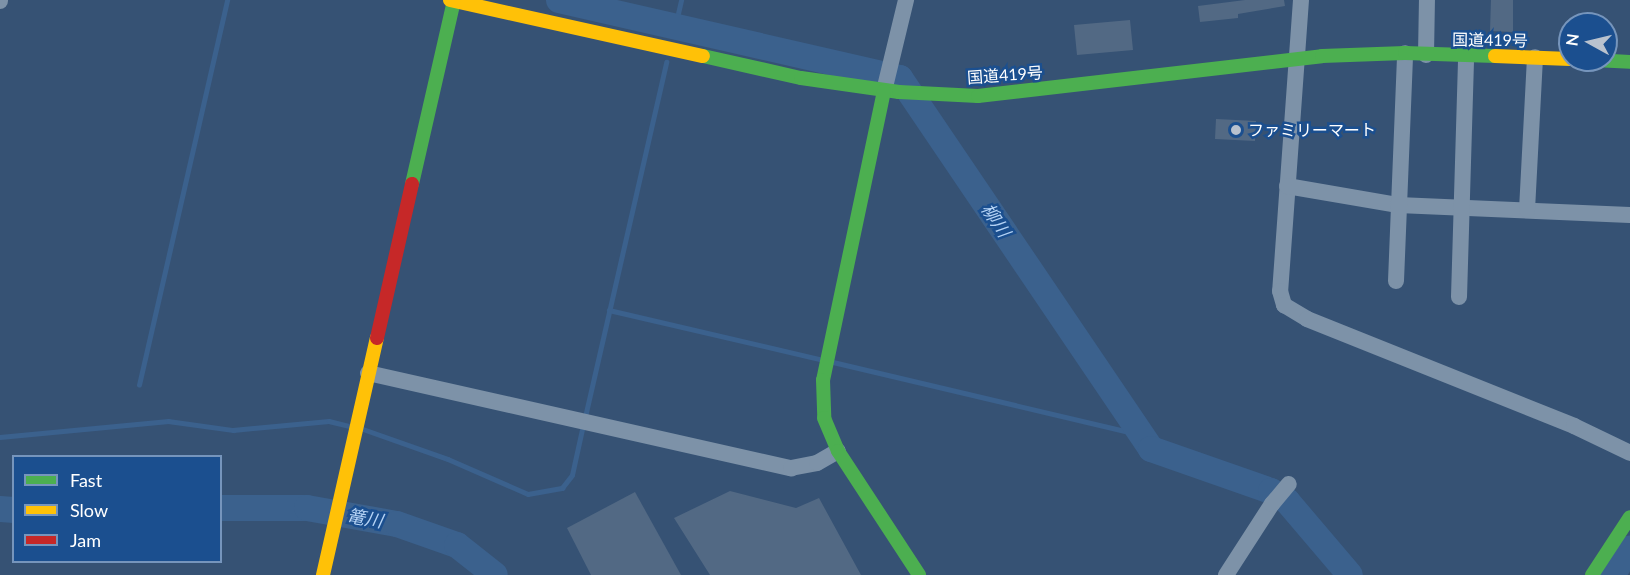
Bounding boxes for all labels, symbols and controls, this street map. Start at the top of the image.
north arrow [1558,12,1618,72]
street label: 国道419号 [1452,30,1528,50]
text: N [1561,32,1582,47]
street label: 国道419号 [967,63,1043,87]
place label: ファミリーマート [1248,120,1376,140]
marker: ファミリーマート [1229,123,1243,137]
water label: 柳川 [977,199,1015,241]
legend [12,455,222,563]
text: Fast [70,469,102,491]
text: Slow [70,499,108,521]
water label: 篭川 [345,504,385,532]
text: Jam [70,529,101,551]

